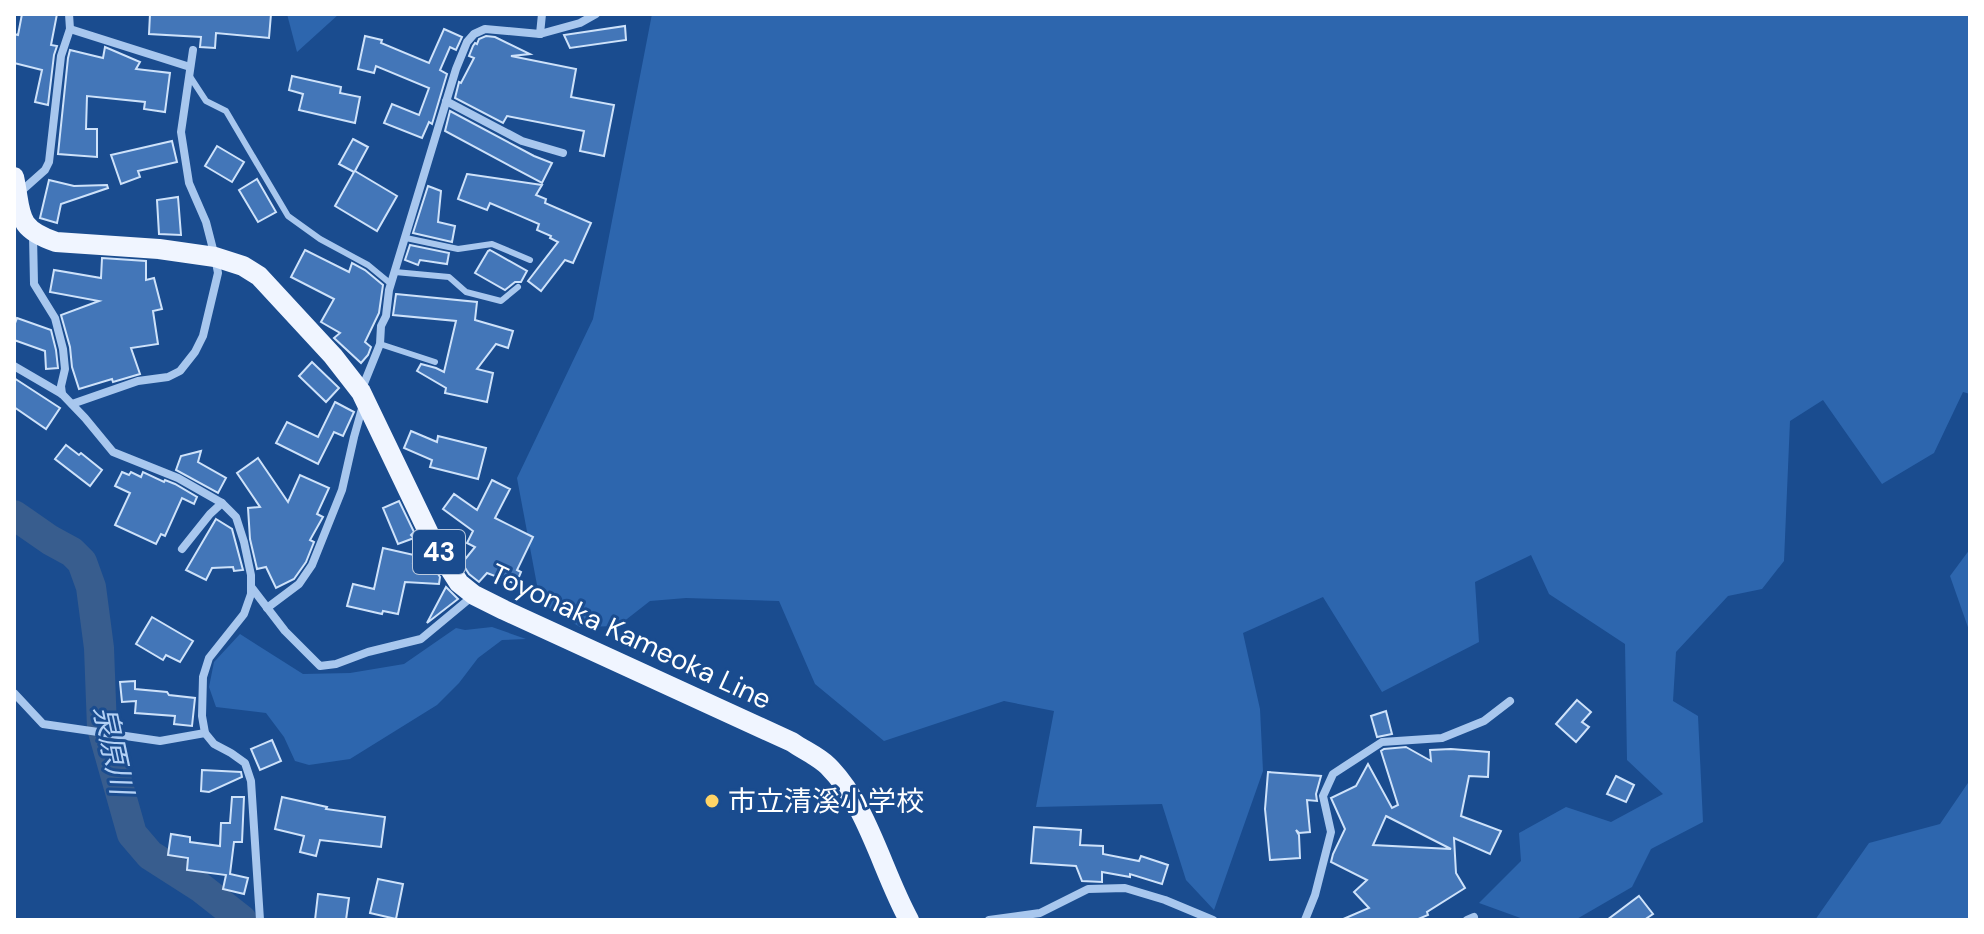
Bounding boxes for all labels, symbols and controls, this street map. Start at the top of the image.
road number: 43 [413,530,465,574]
street label: Toyonaka Kameoka Line [484,555,777,718]
water label: 泉原川 [85,702,143,801]
place label: 市立清溪小学校 [728,783,924,820]
marker: 市立清溪小学校 [703,792,721,810]

